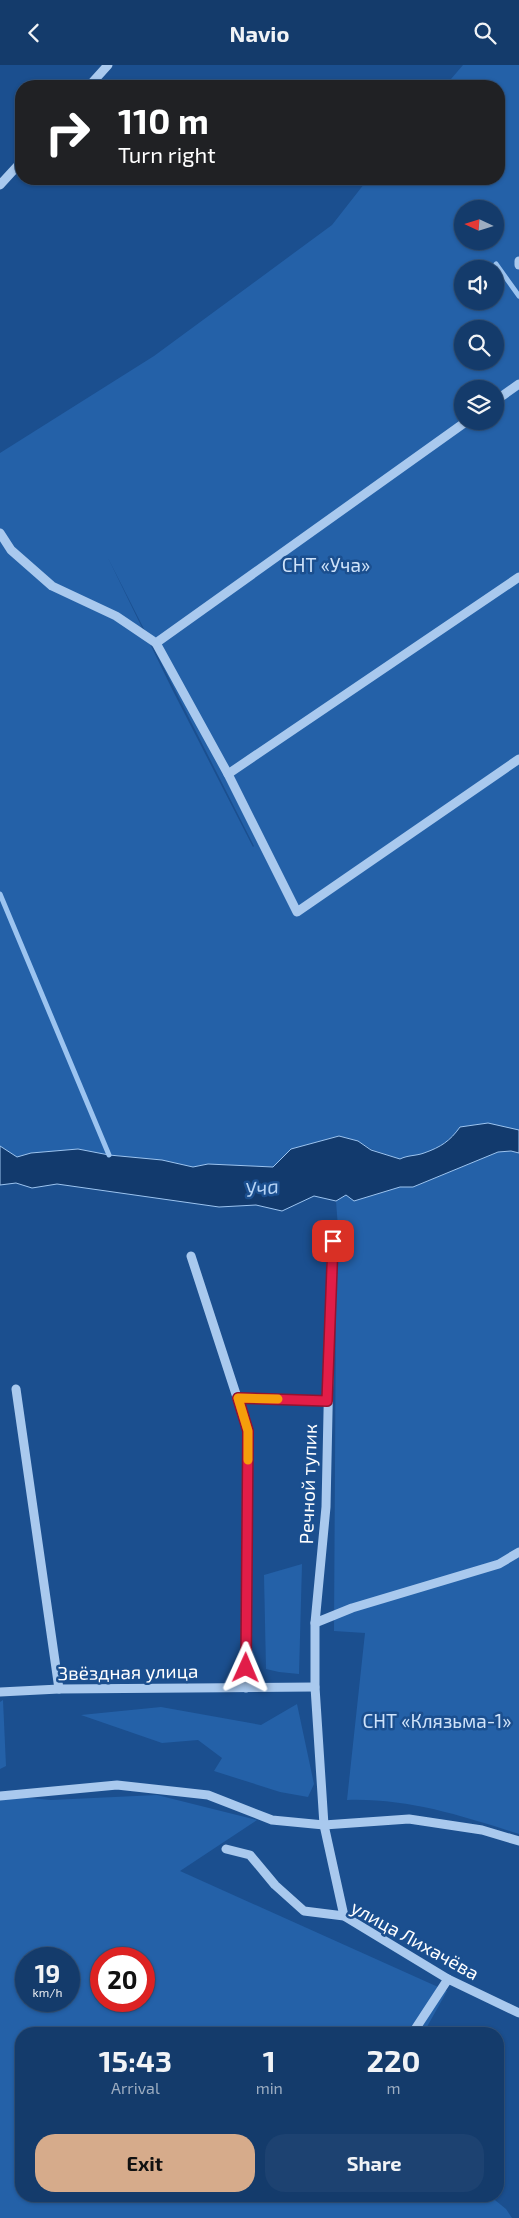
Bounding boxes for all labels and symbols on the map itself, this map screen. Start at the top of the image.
north arrow [454,200,504,250]
park label: СНТ «Уча» [282,553,370,576]
water label: Уча [244,1173,280,1201]
pin [312,1220,354,1262]
street label: Речной тупик [294,1423,322,1545]
position arrow [219,1641,271,1693]
street label: Звёздная улица [57,1659,199,1685]
park label: СНТ «Клязьма-1» [362,1709,512,1732]
street label: улица Лихачёва [347,1895,483,1985]
speed limit sign: 20 [90,1947,155,2012]

